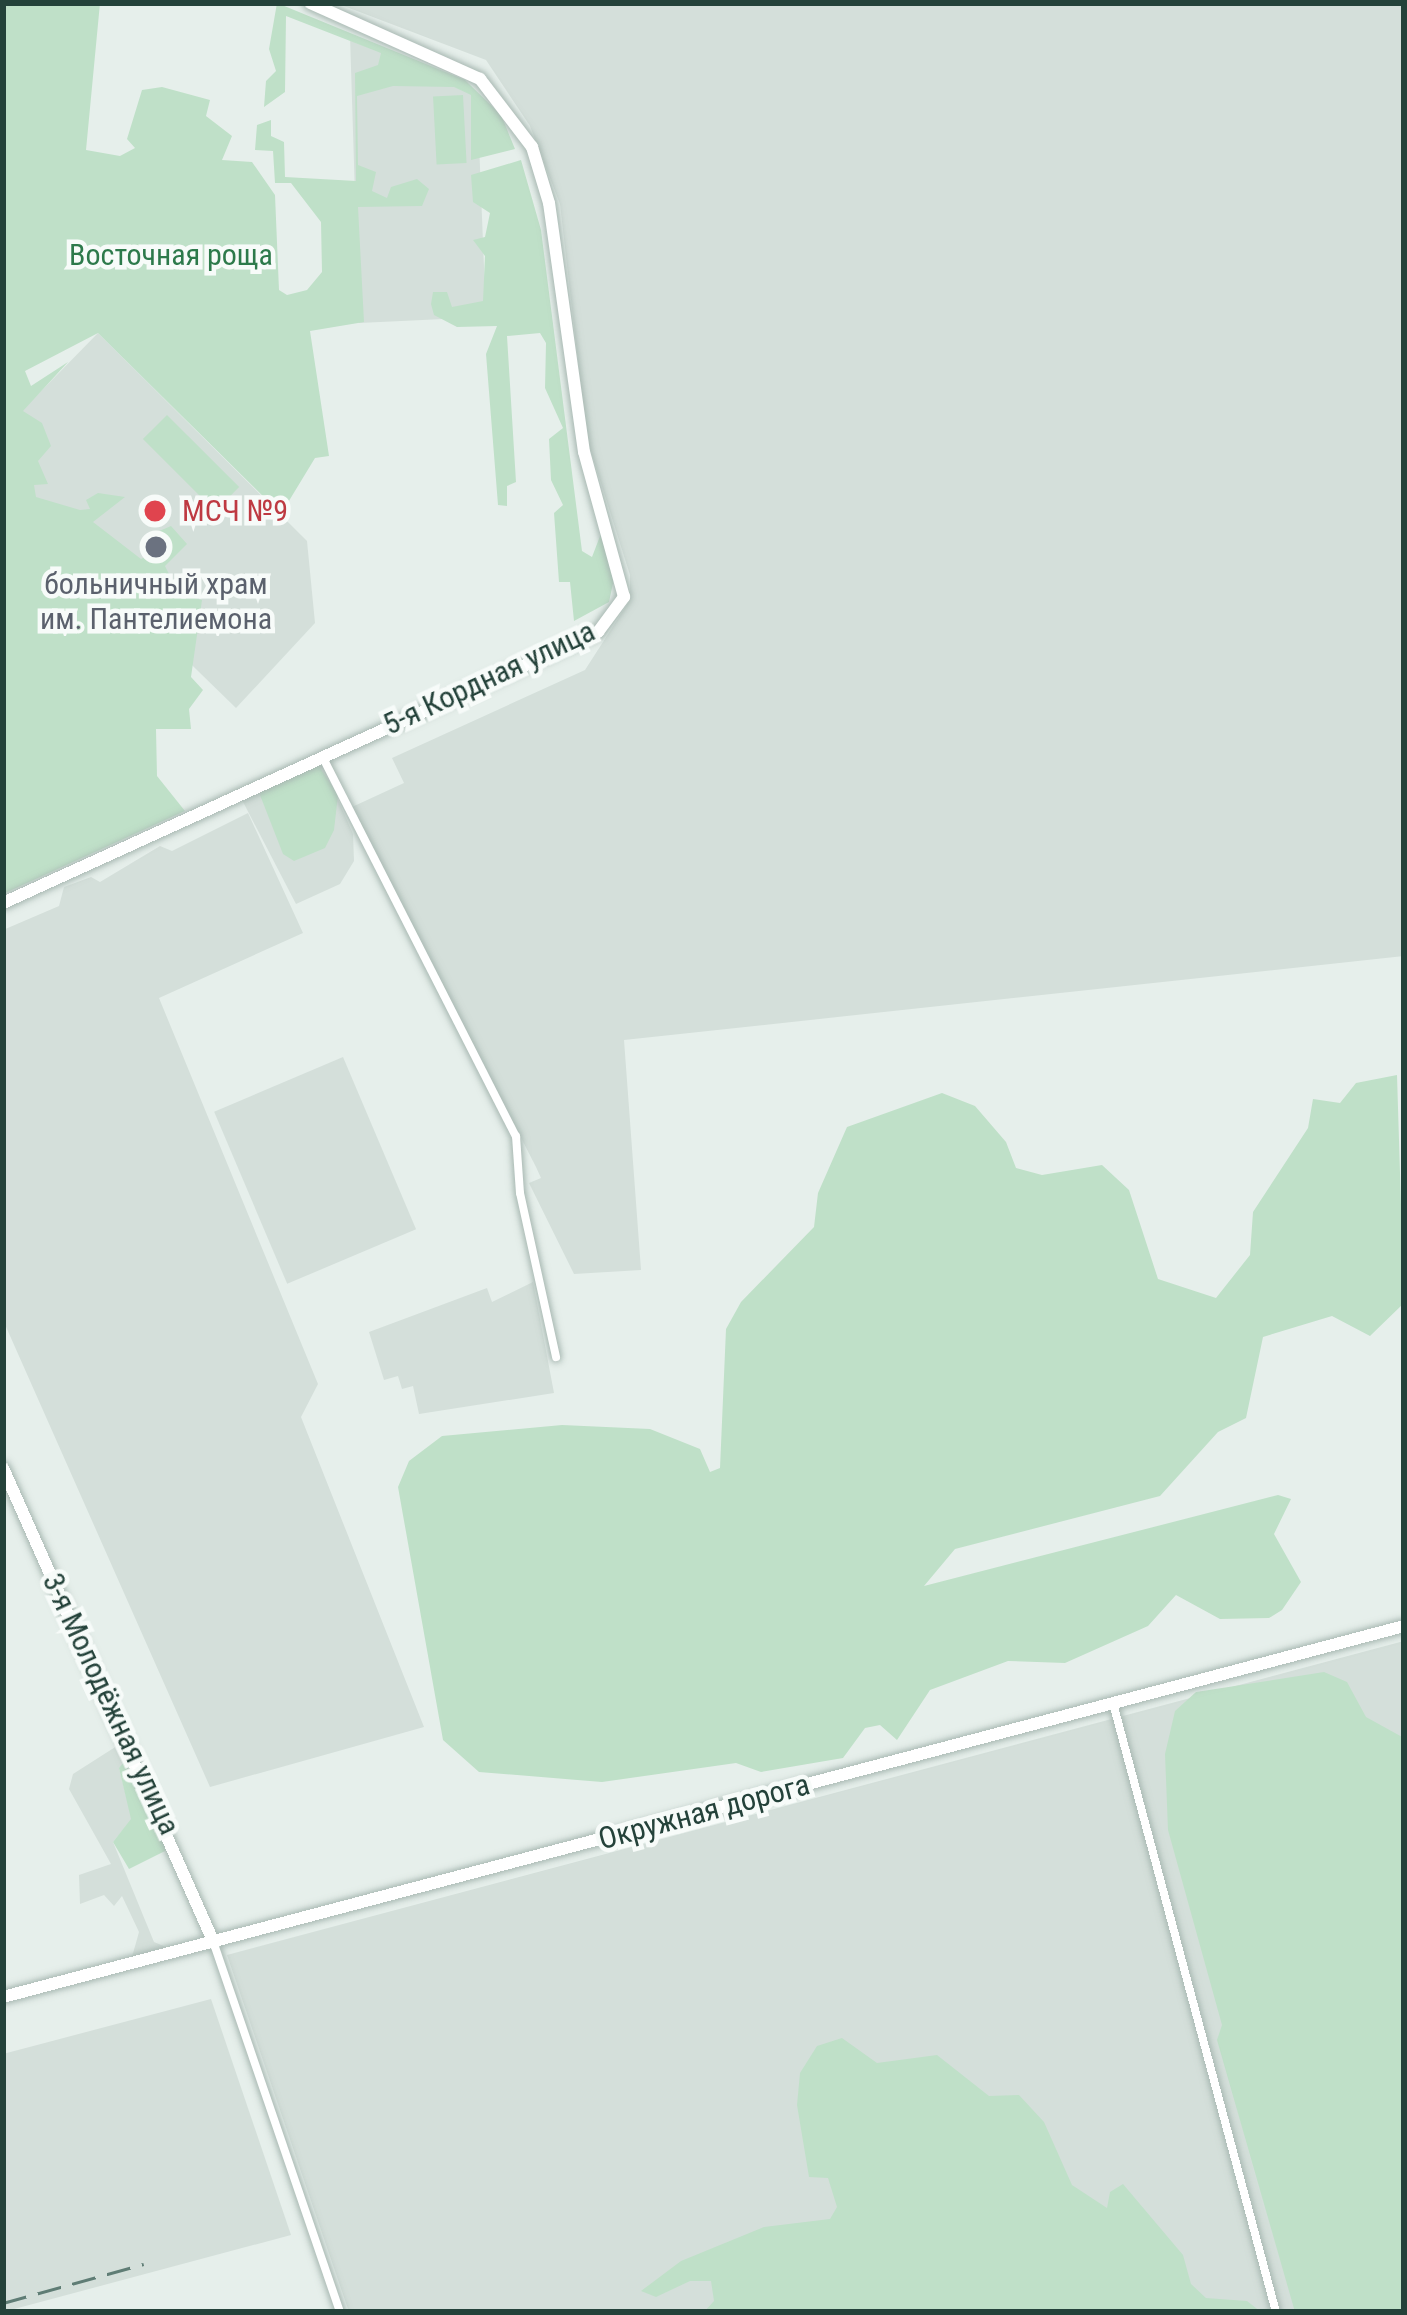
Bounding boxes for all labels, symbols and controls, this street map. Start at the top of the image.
park label: Восточная роща [69,237,273,273]
place label: МСЧ №9 [182,493,288,529]
marker: МСЧ №9 [139,495,171,527]
marker: больничный храм им. Пантелиемона [143,534,169,560]
place label: больничный храм им. Пантелиемона [40,566,272,636]
street label: 5-я Кордная улица [377,613,601,743]
street label: 3-я Молодёжная улица [35,1568,187,1840]
street label: Окружная дорога [595,1767,813,1857]

